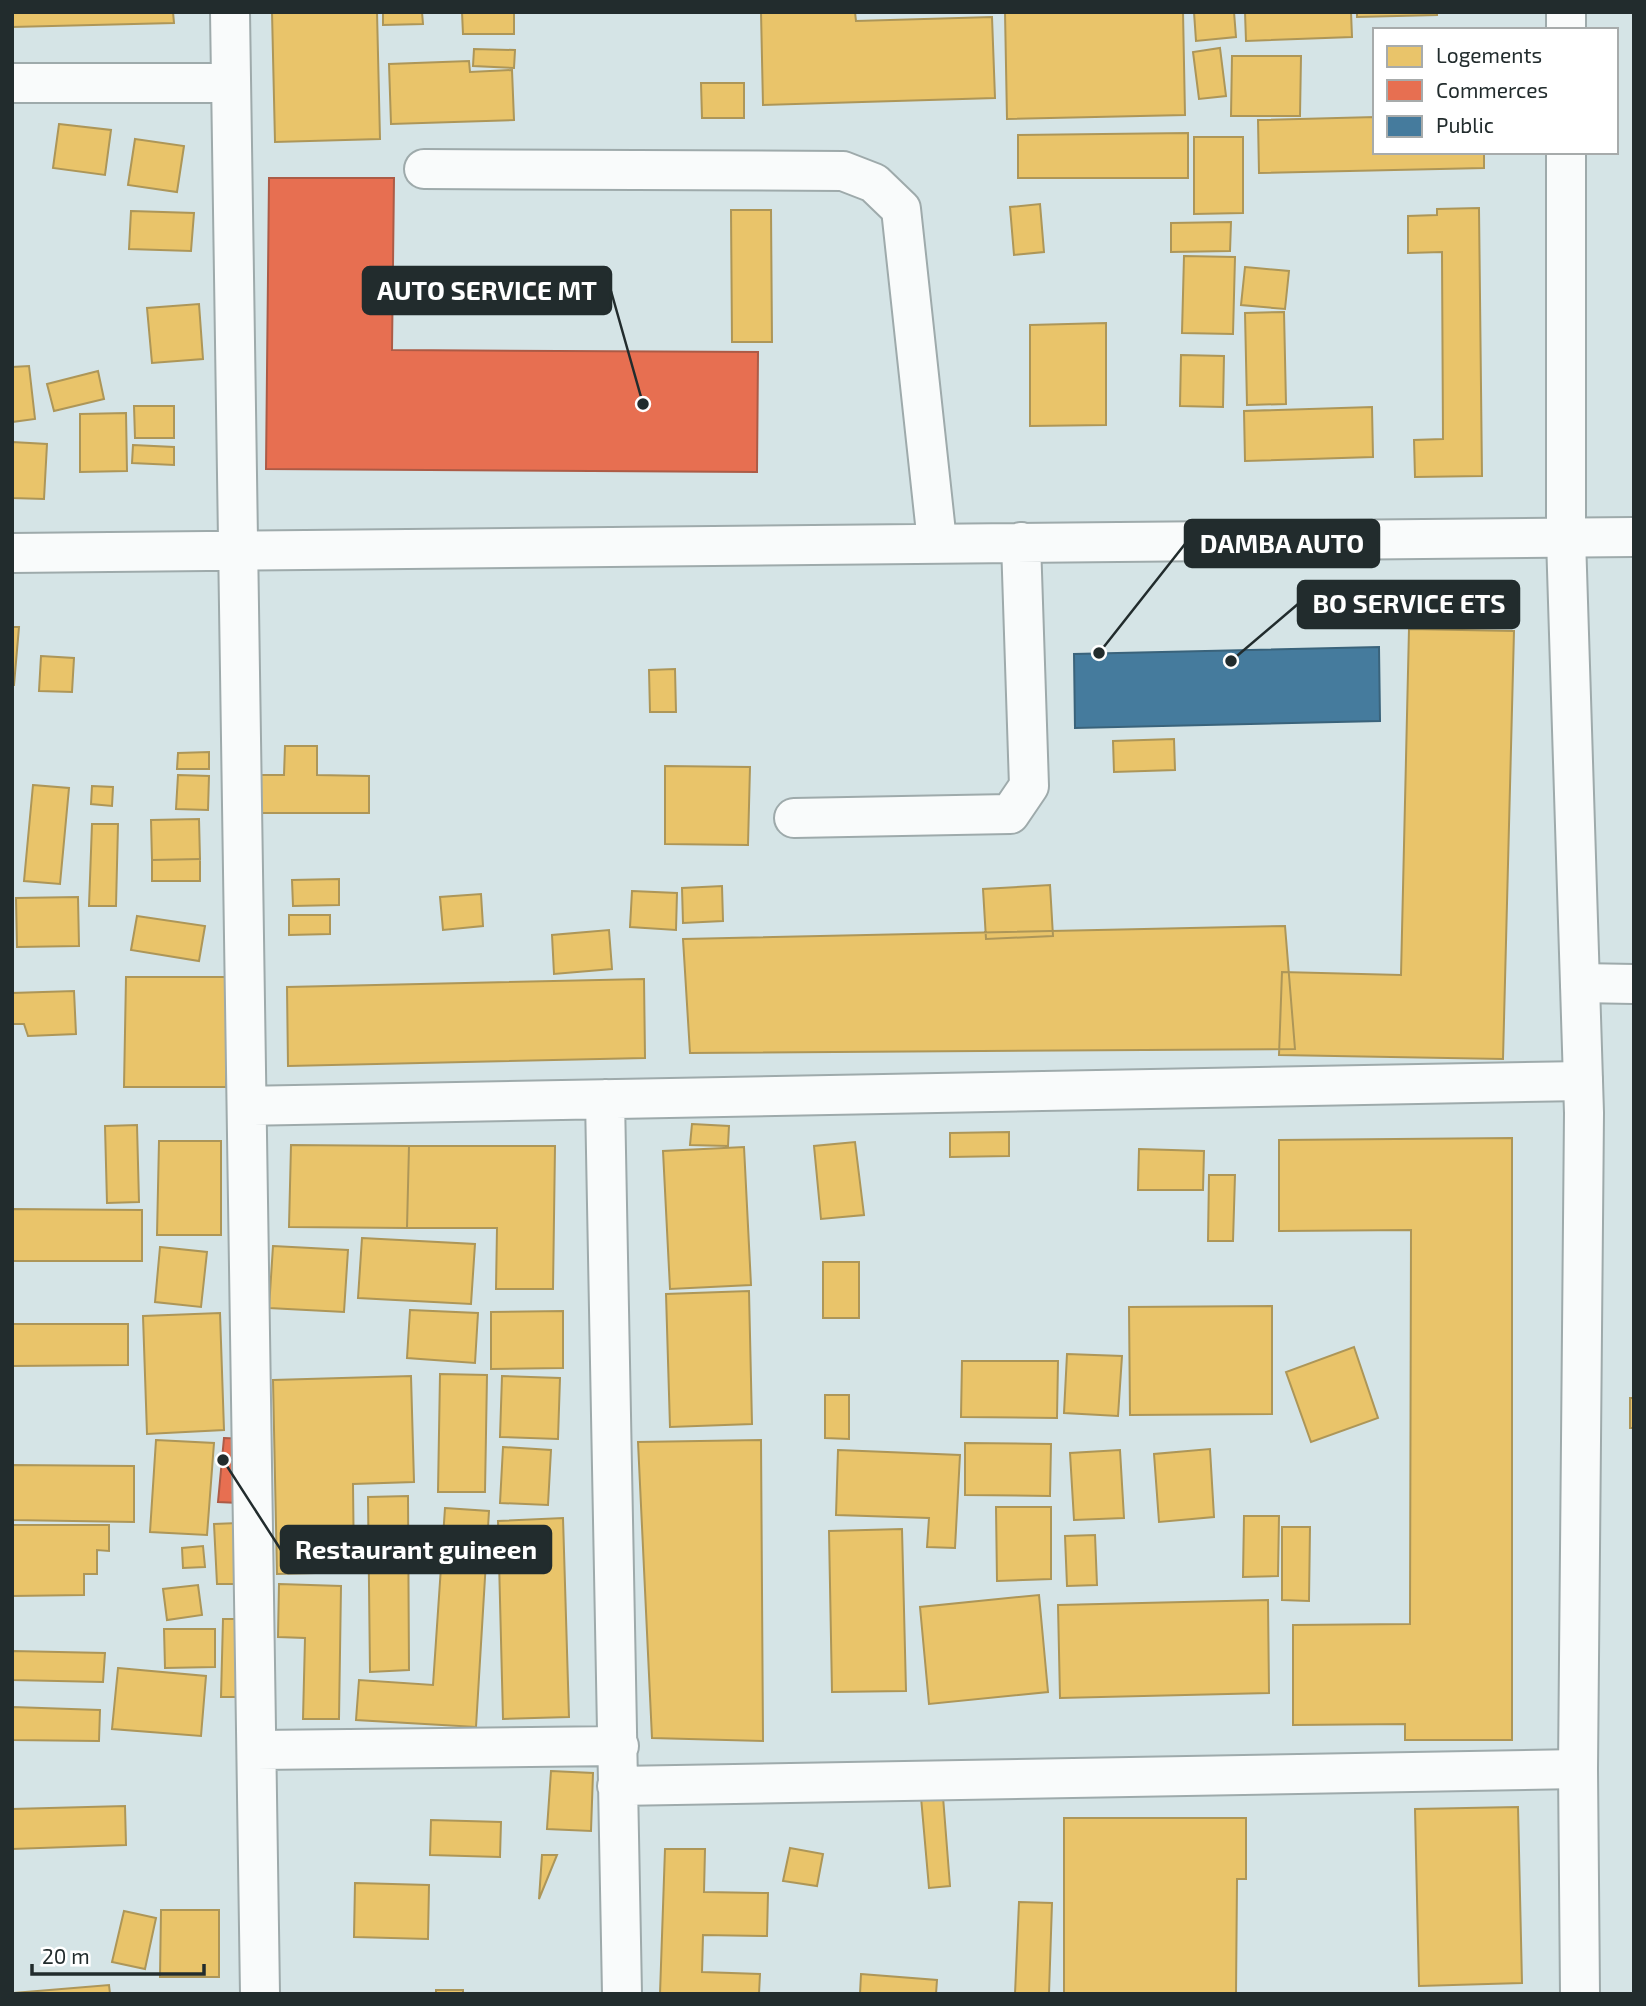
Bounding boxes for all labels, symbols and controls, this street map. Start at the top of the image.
legend [1373,28,1618,154]
text: Logements [1436,42,1542,67]
text: Commerces [1436,77,1548,102]
text: Public [1436,112,1494,137]
callout: AUTO SERVICE MT [363,267,611,314]
text: AUTO SERVICE MT [377,274,597,305]
callout: DAMBA AUTO [1185,520,1379,567]
text: DAMBA AUTO [1200,527,1364,558]
callout: BO SERVICE ETS [1298,581,1519,628]
text: BO SERVICE ETS [1312,587,1506,618]
callout: Restaurant guineen [281,1526,551,1573]
text: Restaurant guineen [295,1533,537,1564]
scale bar [32,1932,203,1976]
text: 20 m [42,1943,90,1968]

